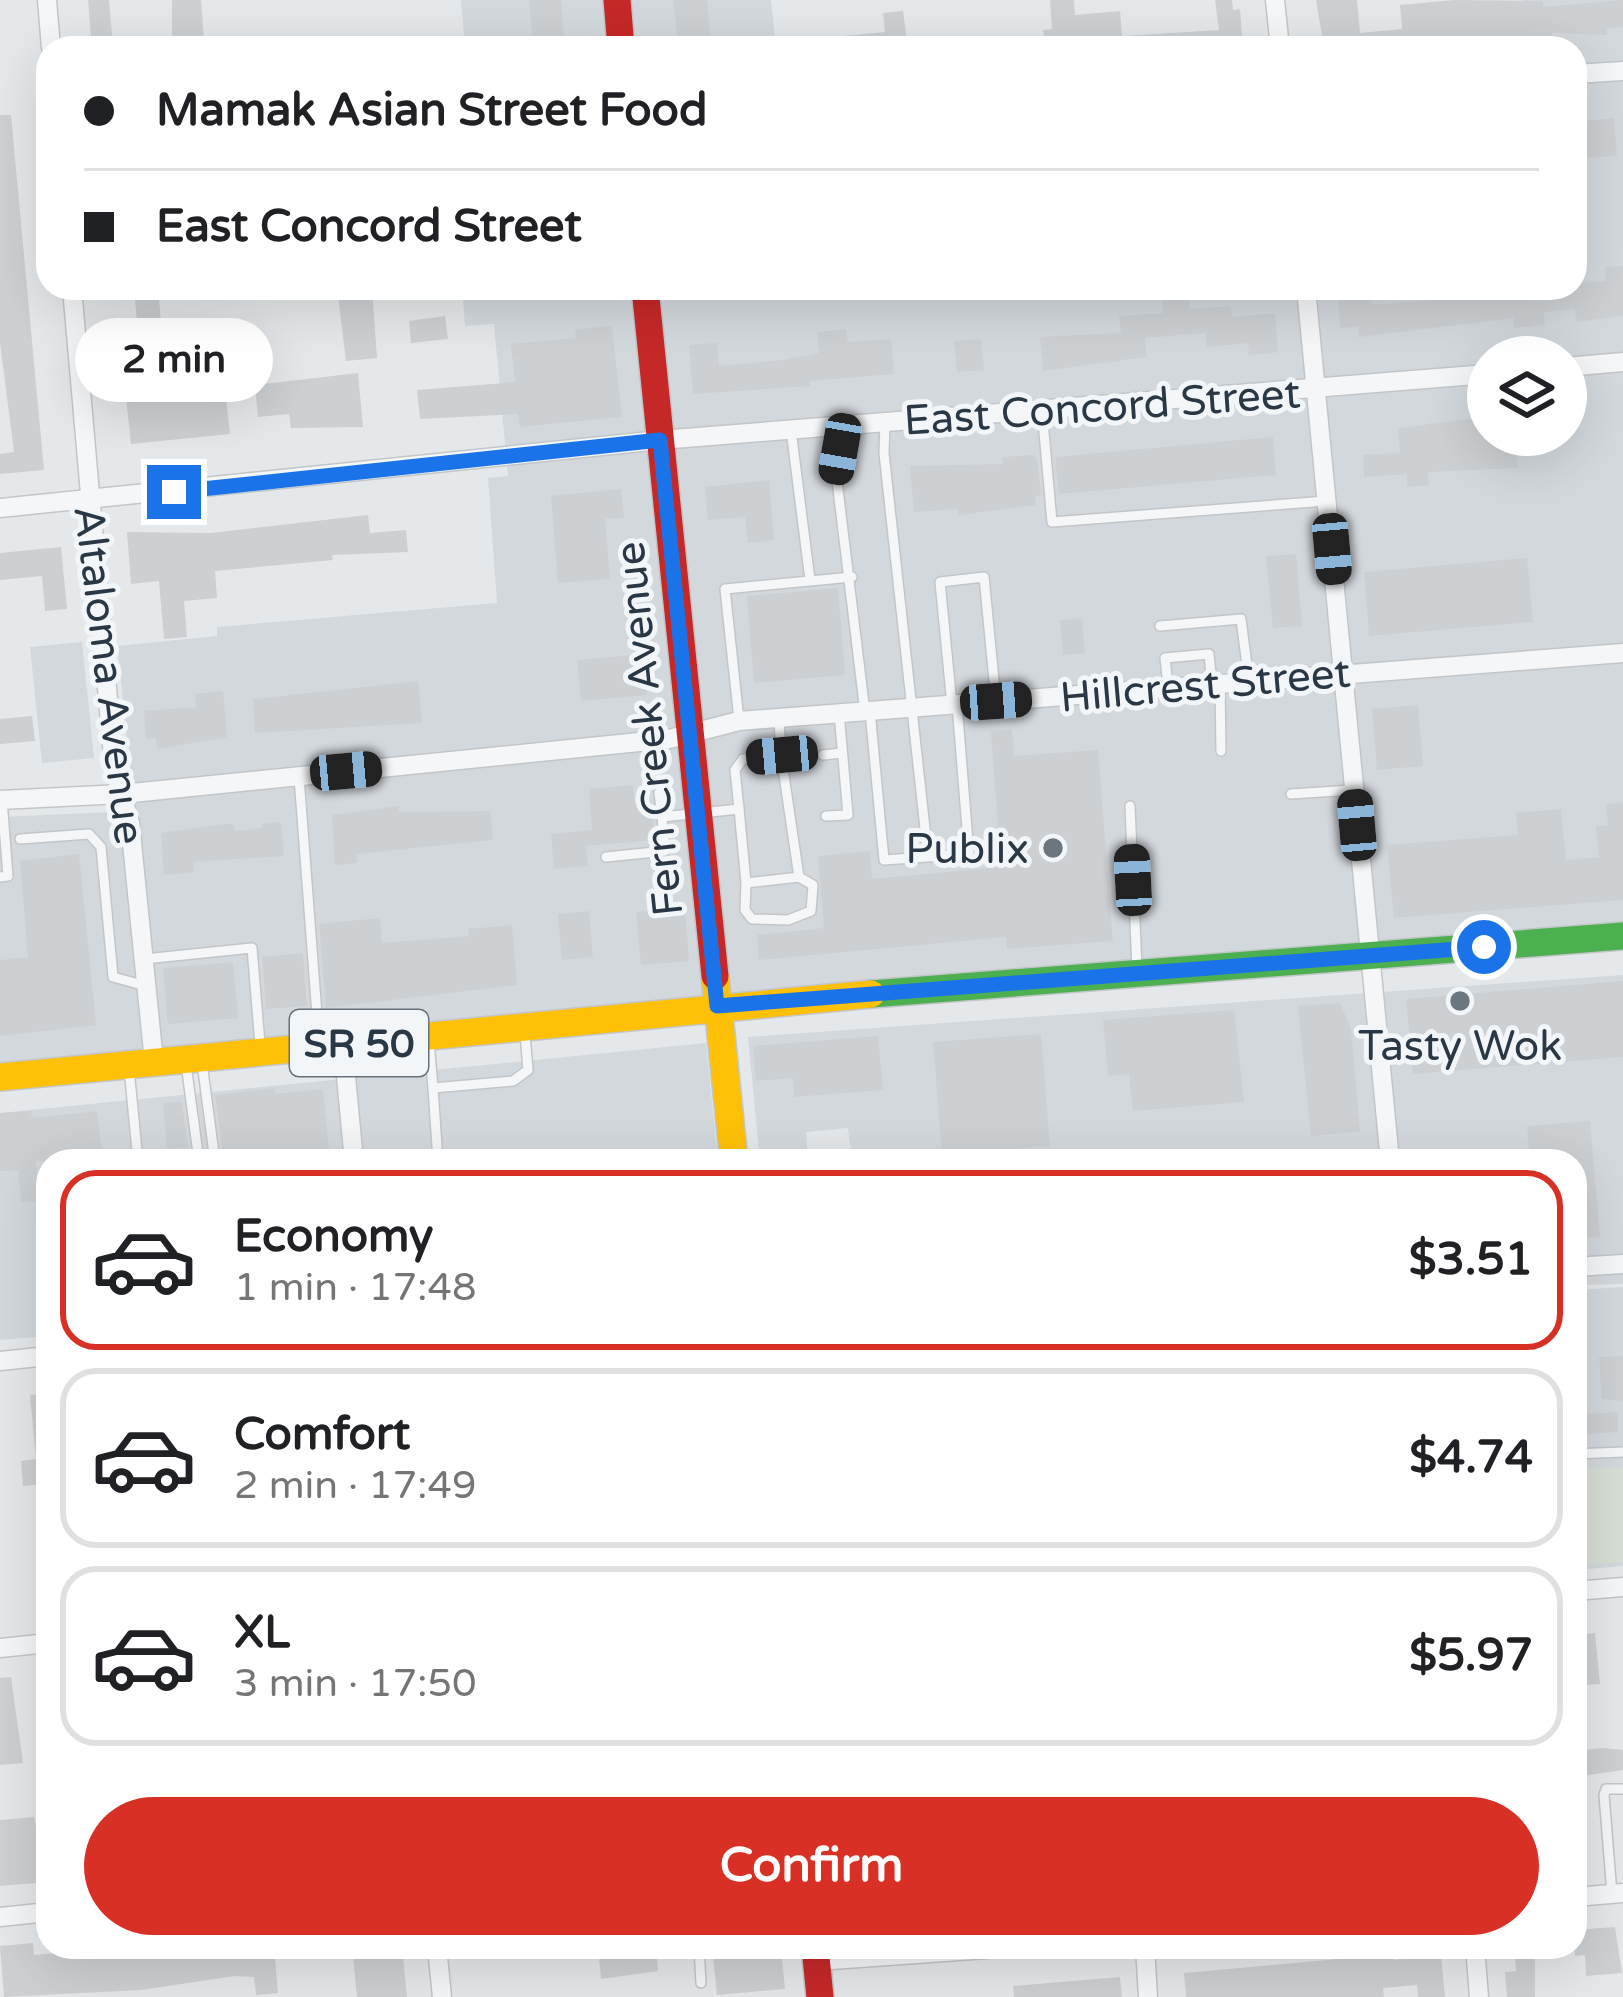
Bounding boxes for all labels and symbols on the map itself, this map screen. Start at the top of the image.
callout: 2 min [75,318,273,402]
street label: East Concord Street [902,368,1302,447]
car [816,410,864,488]
route end [147,465,201,519]
street label: Altaloma Avenue [62,503,155,847]
car [1311,512,1353,586]
street label: Fern Creek Avenue [604,539,695,919]
street label: Hillcrest Street [1058,647,1352,724]
car [959,681,1033,721]
car [745,734,819,776]
car [309,750,383,792]
car [1336,788,1378,862]
place label: Publix [905,824,1029,875]
marker: Publix [1040,835,1066,861]
car [1113,843,1153,917]
route start [1457,920,1511,974]
marker: Tasty Wok [1447,988,1473,1014]
road number: SR 50 [290,1010,428,1076]
place label: Tasty Wok [1358,1021,1562,1072]

